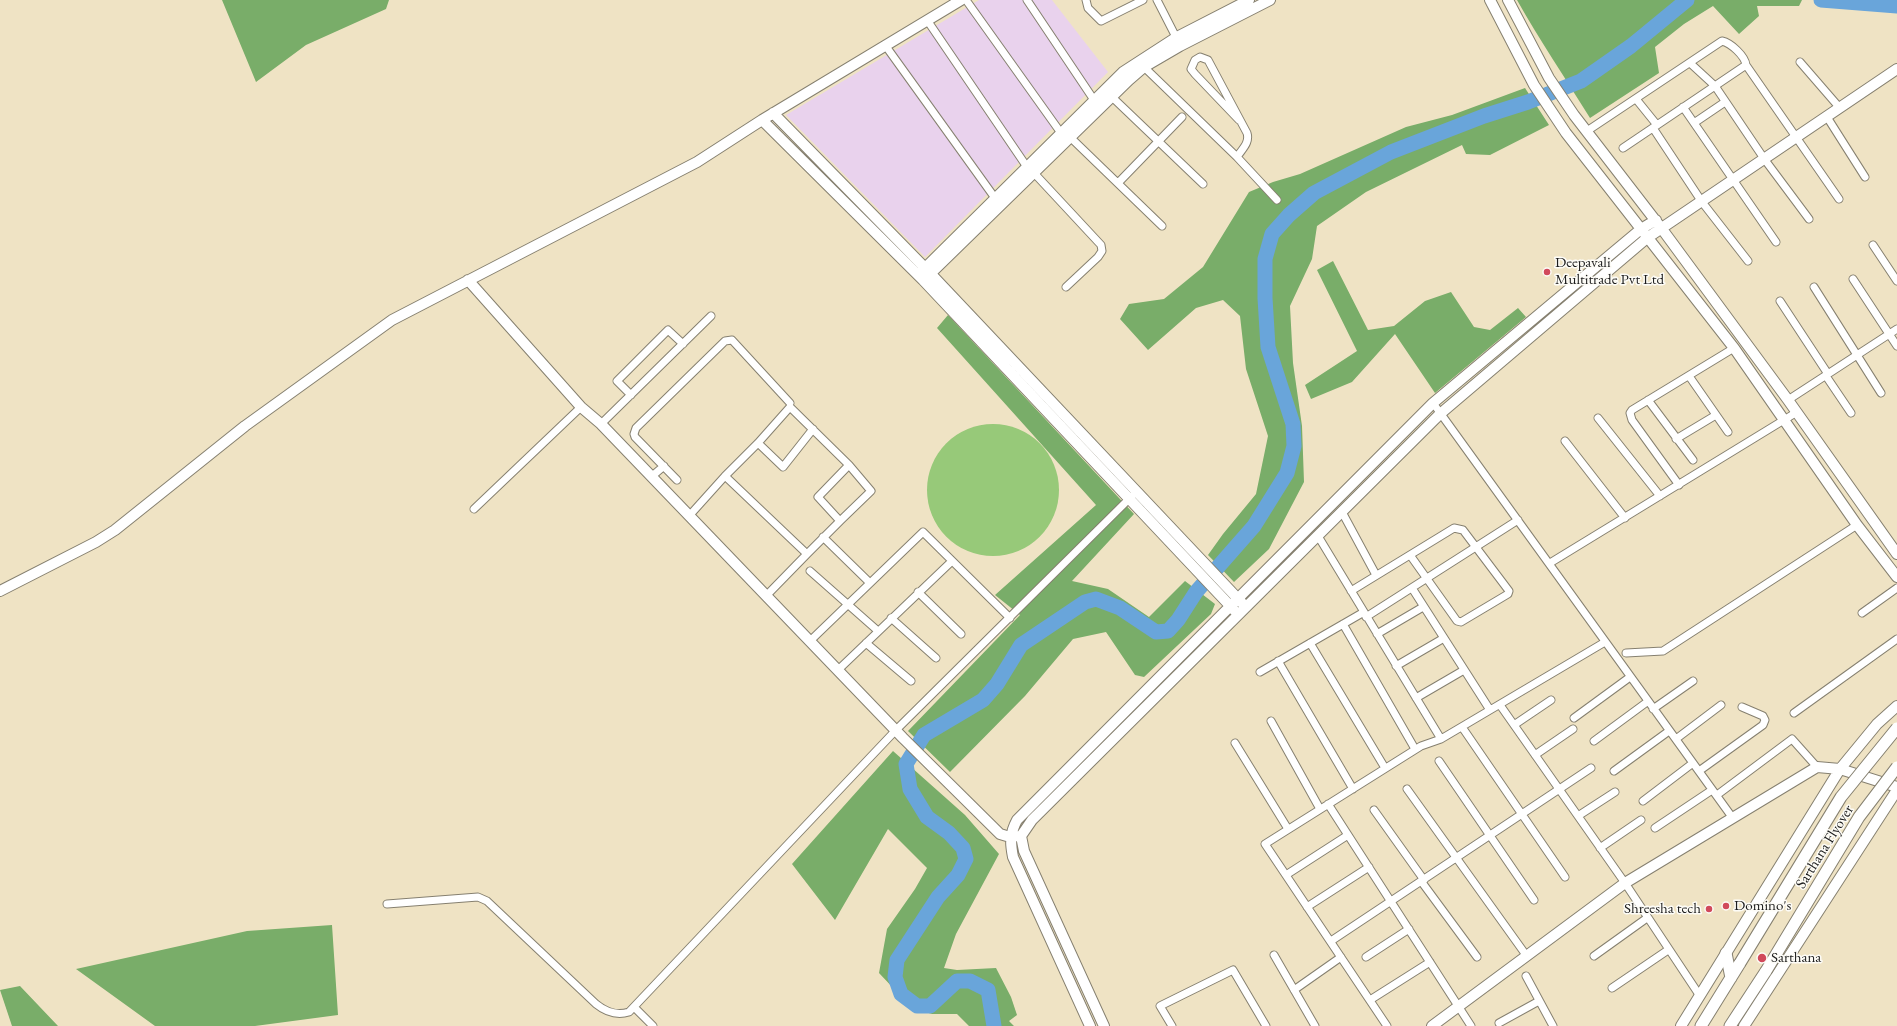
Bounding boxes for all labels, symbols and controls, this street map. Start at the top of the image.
place label: Deepavali Multitrade Pvt Ltd [1555,254,1664,289]
marker: Deepavali Multitrade Pvt Ltd [1542,267,1552,277]
street label: Sarthana Flyover [1792,802,1858,892]
place label: Domino's [1734,897,1791,915]
place label: Shreesha tech [1624,900,1701,918]
marker: Domino's [1721,901,1731,911]
marker: Shreesha tech [1704,904,1714,914]
place label: Sarthana [1771,949,1821,967]
marker: Sarthana [1756,952,1768,964]

